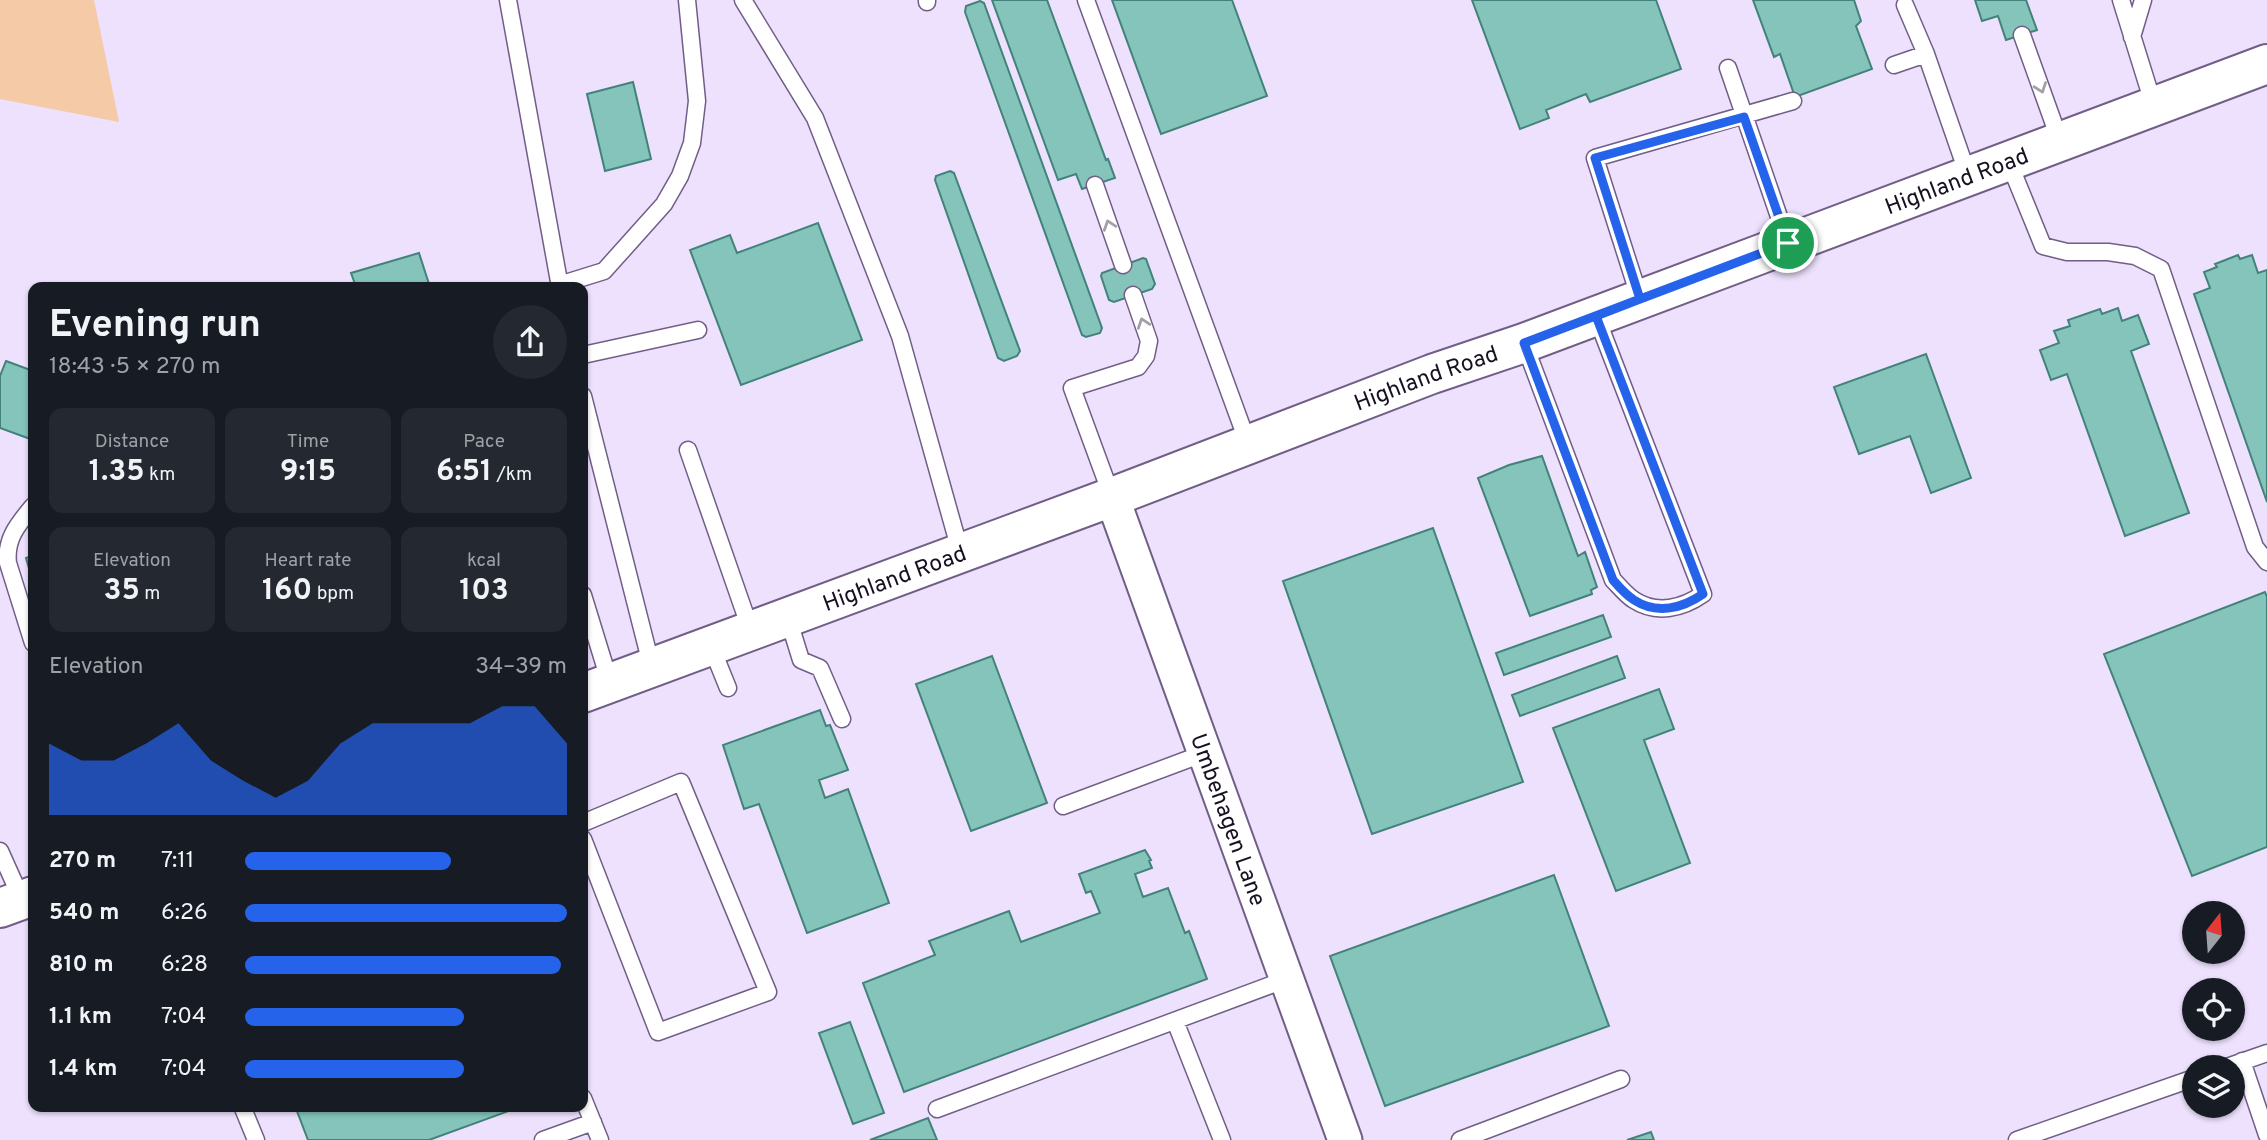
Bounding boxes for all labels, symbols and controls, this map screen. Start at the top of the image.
one-way arrow [2033,81,2047,93]
street label: Highland Road [1881,143,2033,223]
pin [1758,213,1818,273]
one-way arrow [1103,219,1117,232]
icon: arrive [1769,224,1807,262]
text: Evening run [49,302,261,351]
button: share [493,305,567,379]
one-way arrow [1137,317,1151,330]
street label: Highland Road [1351,341,1502,419]
text: 18:43 · 5 × 270 m [49,353,221,382]
text: Distance [95,430,169,454]
text: Time [287,430,329,454]
text: Pace [463,430,505,454]
text: 1.35 [89,454,144,491]
text: 9:15 [280,454,336,491]
text: 6:51 [436,454,492,491]
text: km [144,463,175,487]
text: /km [492,463,532,487]
street label: Highland Road [819,540,971,620]
text: Elevation [93,549,171,573]
text: Heart rate [265,549,351,573]
text: kcal [467,549,501,573]
text: 35 [104,573,140,610]
text: 160 [262,573,312,610]
text: 103 [459,573,509,610]
text: m [140,582,160,606]
text: bpm [312,582,354,606]
text: Elevation [49,653,144,682]
text: 34–39 m [475,653,567,682]
street label: Umbehagen Lane [1182,730,1271,910]
text: 270 m [49,847,116,876]
text: 7:11 [161,847,194,876]
text: 540 m [49,899,119,928]
text: 6:26 [161,899,208,928]
north arrow [2182,901,2245,964]
map controls [2182,901,2245,1118]
text: 810 m [49,951,114,980]
text: 6:28 [161,951,208,980]
button: locate [2182,978,2245,1041]
text: 1.1 km [49,1003,112,1032]
text: 7:04 [161,1003,206,1032]
text: 1.4 km [49,1055,117,1084]
text: 7:04 [161,1055,206,1084]
button: layers [2182,1055,2245,1118]

